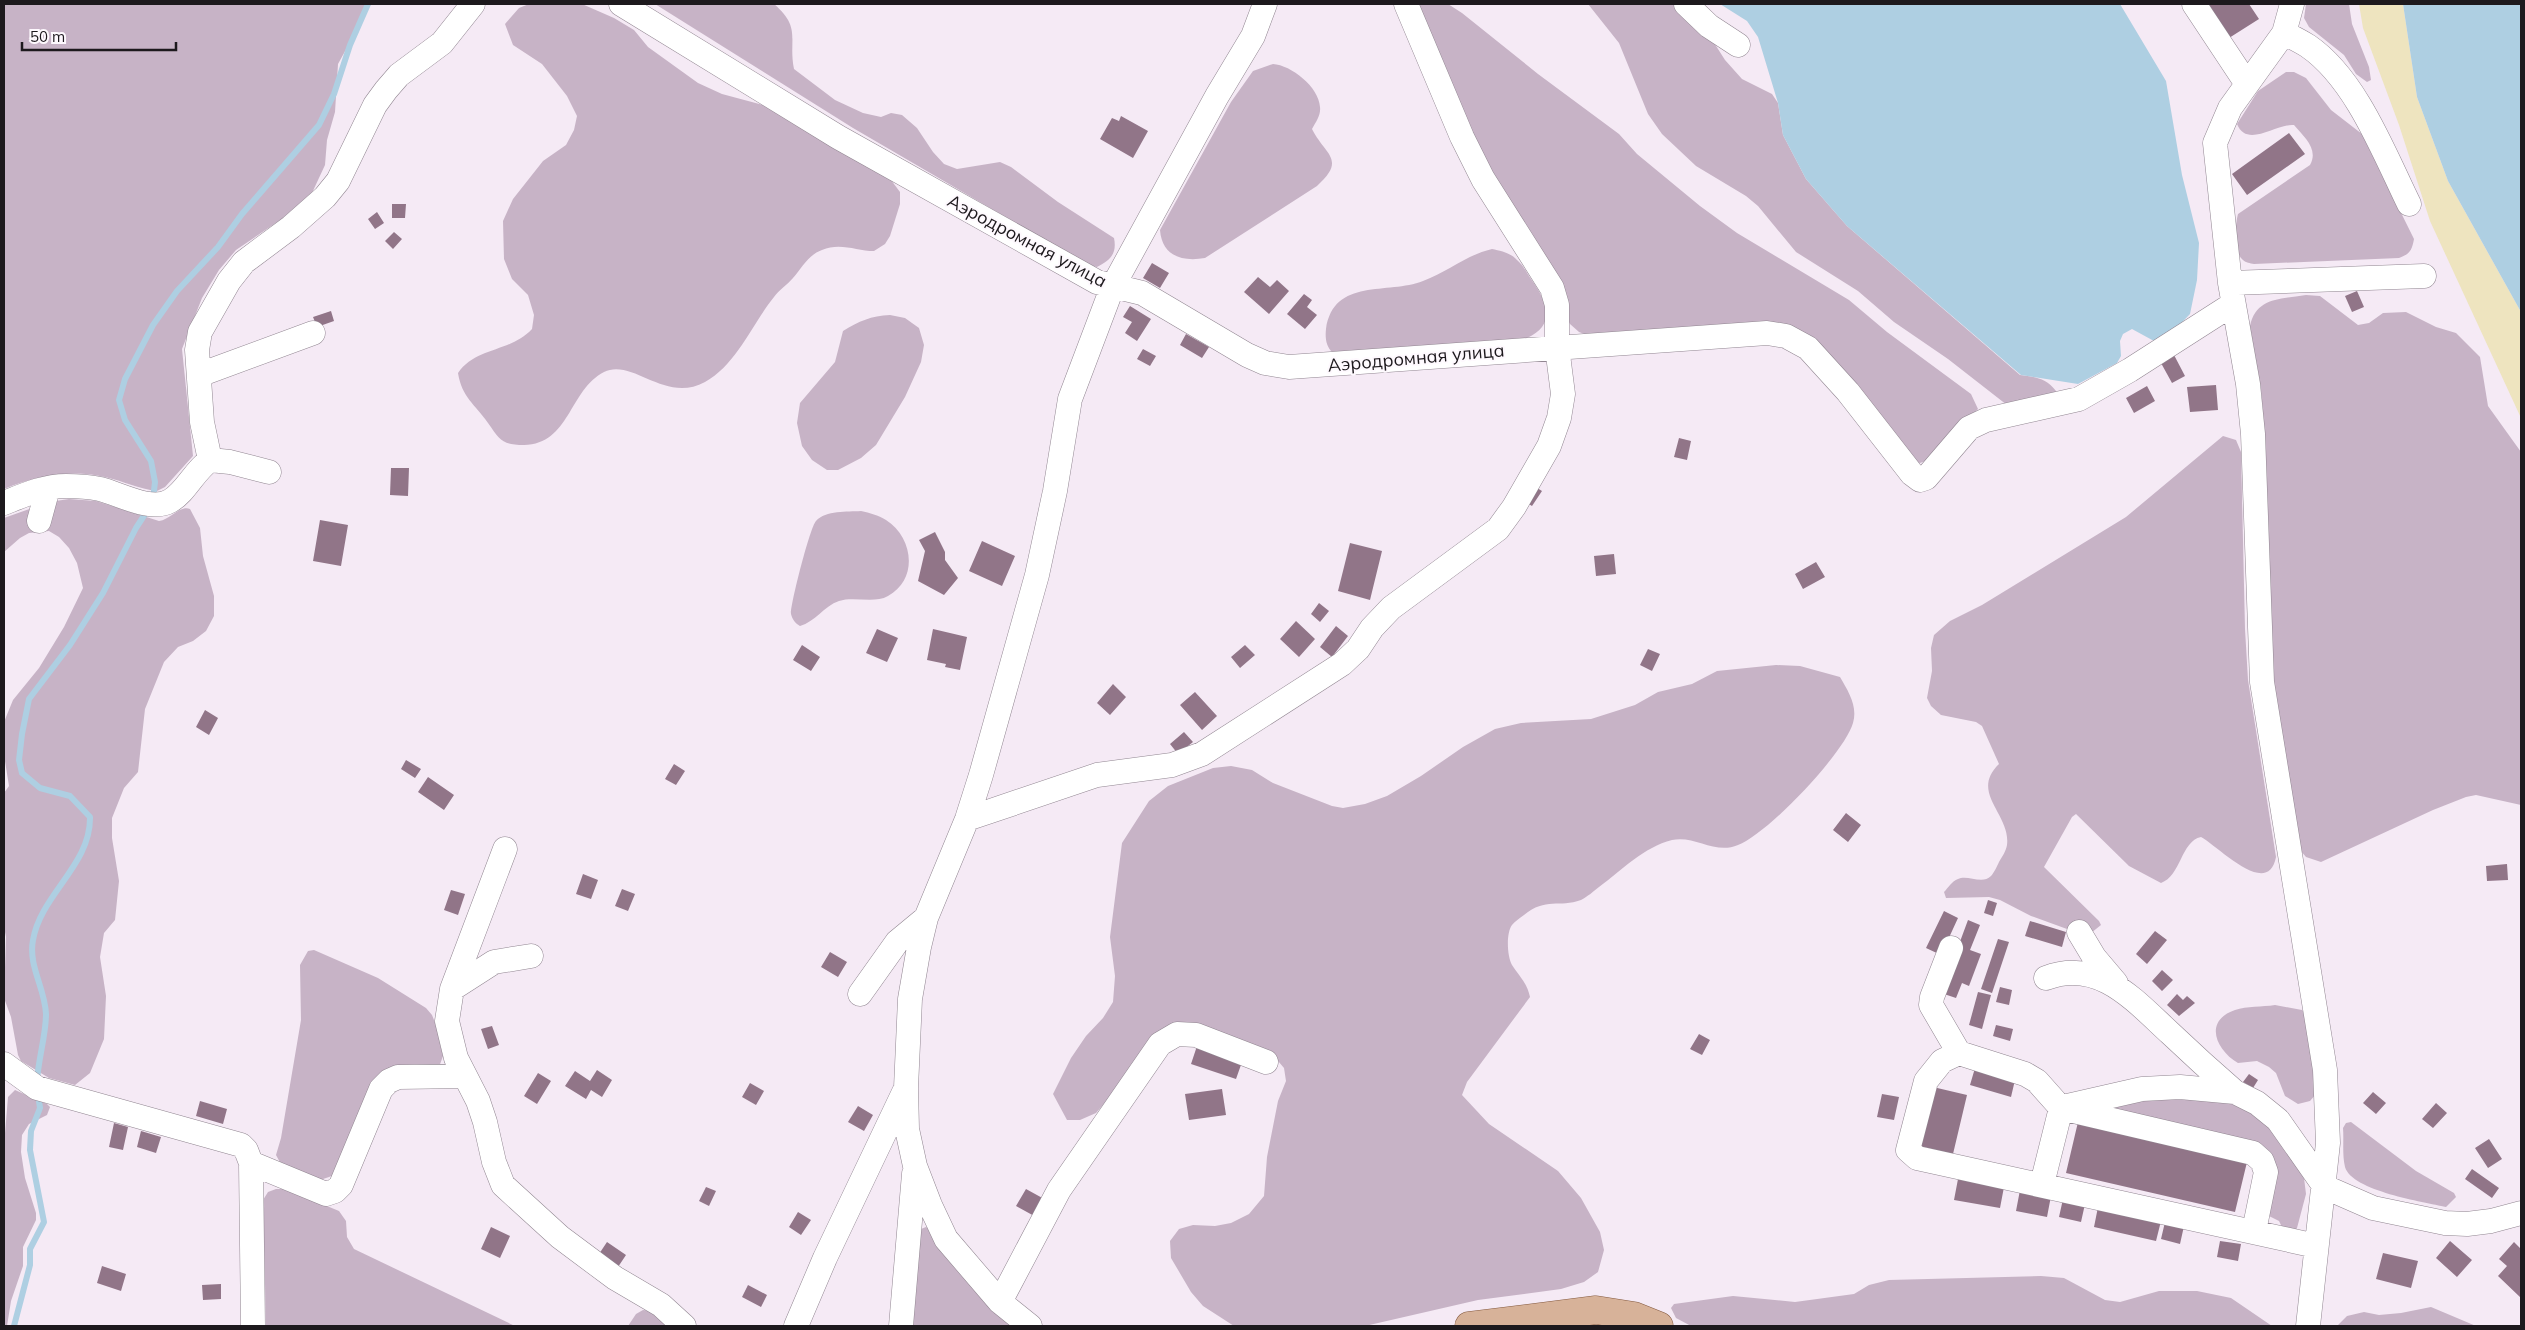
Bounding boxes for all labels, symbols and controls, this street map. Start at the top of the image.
scale bar [22,20,176,52]
text: 50 m [30,27,65,46]
street label: Аэродромная улица [944,189,1111,292]
street label: Аэродромная улица [1327,338,1505,377]

